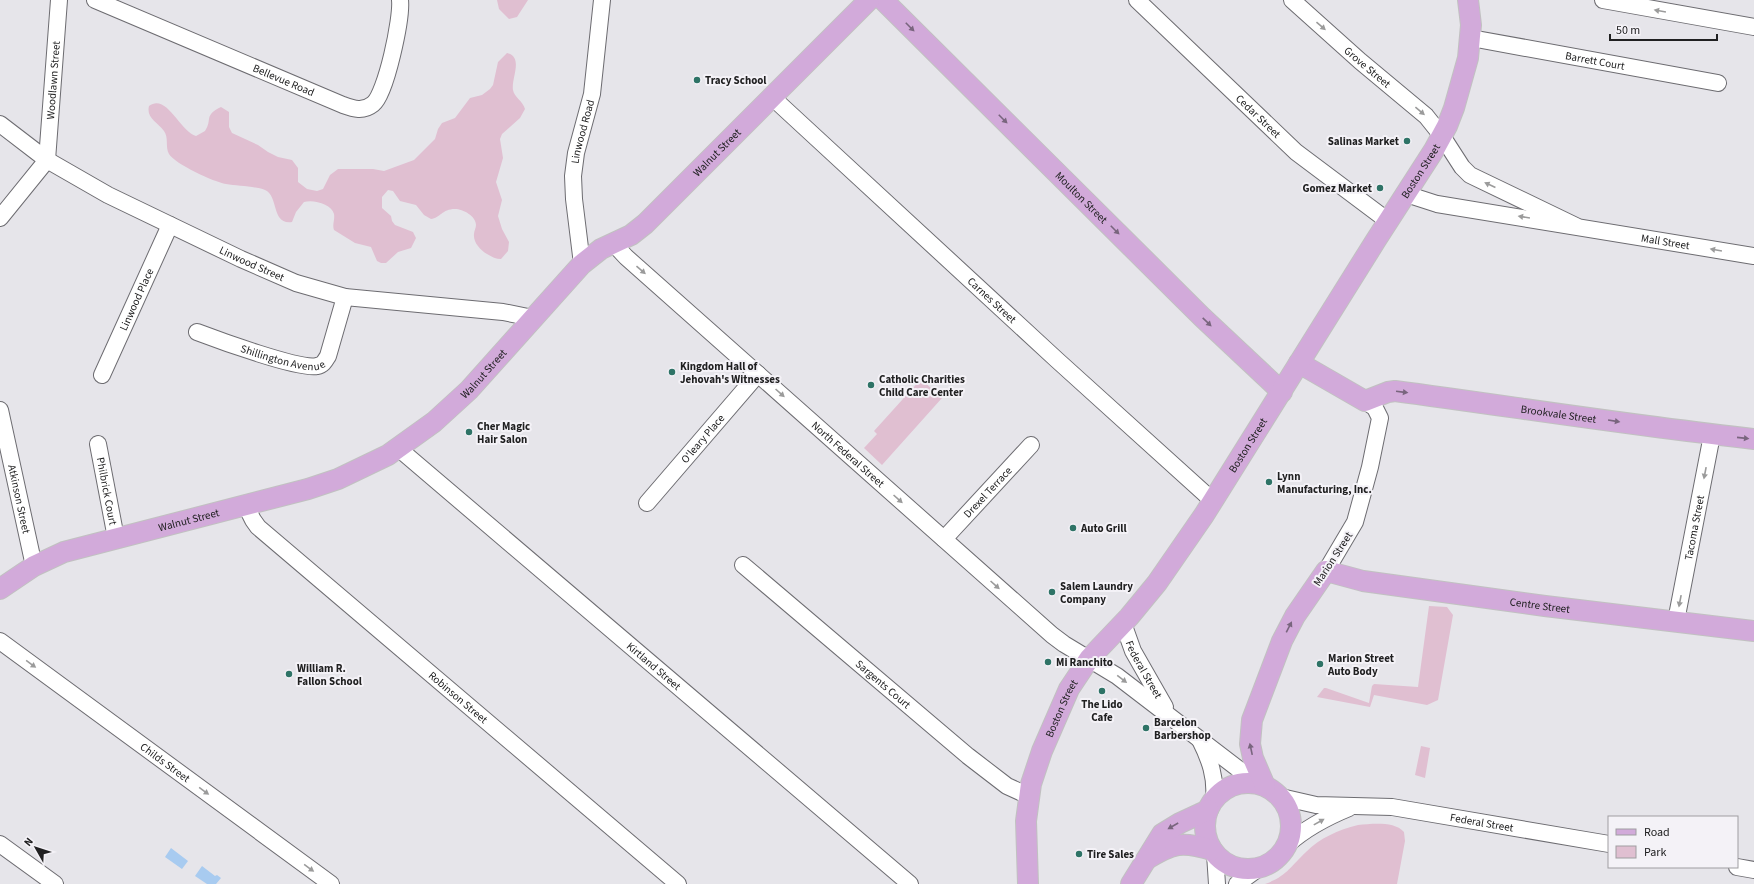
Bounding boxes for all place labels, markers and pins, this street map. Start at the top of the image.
place label: Tracy School [705,73,767,88]
marker: Tracy School [692,75,702,85]
place label: Salinas Market [1328,134,1400,149]
marker: Salinas Market [1402,136,1412,146]
place label: Gomez Market [1302,181,1373,196]
marker: Gomez Market [1375,183,1385,193]
place label: Kingdom Hall of Jehovah's Witnesses [680,359,780,387]
marker: Kingdom Hall of Jehovah's Witnesses [667,367,677,377]
place label: Catholic Charities Child Care Center [879,372,965,400]
marker: Catholic Charities Child Care Center [866,380,876,390]
place label: Cher Magic Hair Salon [477,419,530,447]
marker: Cher Magic Hair Salon [464,427,474,437]
place label: Lynn Manufacturing, Inc. [1277,469,1372,497]
marker: Lynn Manufacturing, Inc. [1264,477,1274,487]
place label: Auto Grill [1080,521,1127,536]
marker: Auto Grill [1068,523,1078,533]
place label: Salem Laundry Company [1060,579,1133,607]
marker: Salem Laundry Company [1047,587,1057,597]
place label: Marion Street Auto Body [1327,651,1395,679]
place label: Mi Ranchito [1056,655,1113,670]
marker: Mi Ranchito [1043,657,1053,667]
marker: Marion Street Auto Body [1315,659,1325,669]
place label: William R. Fallon School [297,661,363,689]
marker: William R. Fallon School [284,669,294,679]
marker: The Lido Cafe [1097,686,1107,696]
place label: The Lido Cafe [1081,697,1123,725]
place label: Barcelon Barbershop [1154,715,1211,743]
marker: Barcelon Barbershop [1141,723,1151,733]
place label: Tire Sales [1087,847,1134,862]
marker: Tire Sales [1074,849,1084,859]

